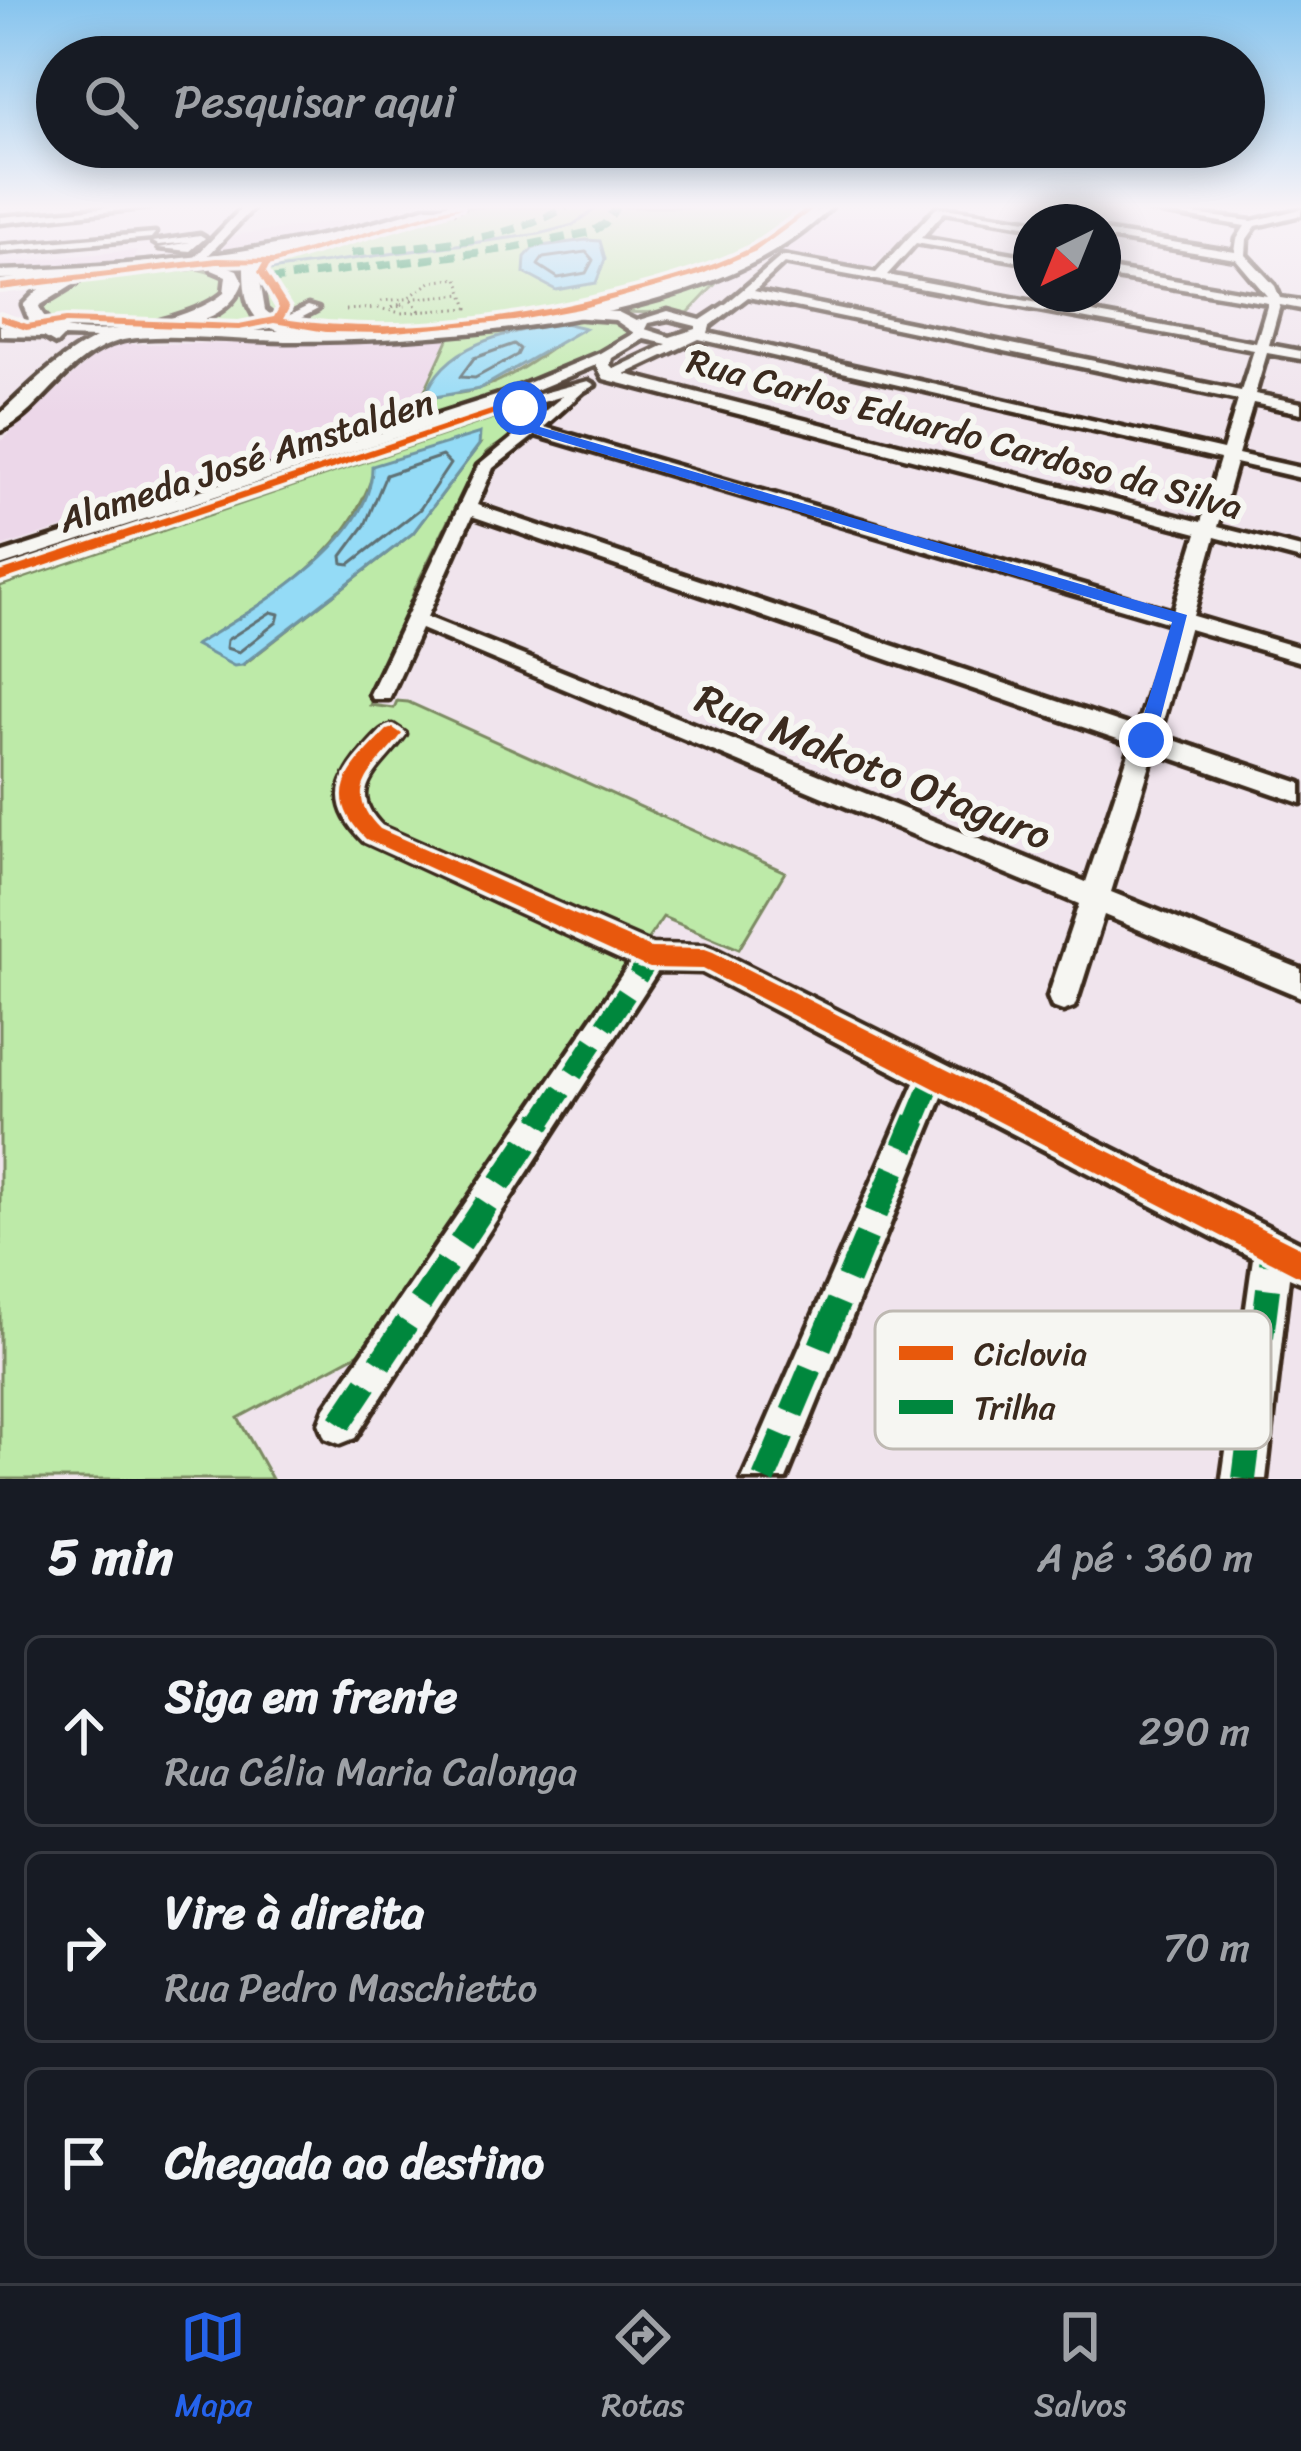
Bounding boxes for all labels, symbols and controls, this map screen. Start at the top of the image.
search box [36,36,1265,168]
text: Pesquisar aqui [174,62,456,142]
icon: search [78,69,144,135]
north arrow [1013,204,1121,312]
street label: Rua Carlos Eduardo Cardoso da Silva [680,329,1250,539]
street label: Alameda José Amstalden [50,370,442,552]
route start [493,381,547,435]
street label: Rua Makoto Otaguro [684,662,1063,872]
route end [1119,713,1173,767]
legend [875,1311,1271,1449]
text: Ciclovia [974,1325,1087,1383]
text: Trilha [974,1379,1056,1437]
text: 5 min [48,1512,173,1602]
text: A pé · 360 m [1038,1523,1253,1592]
text: Siga em frente [165,1657,457,1737]
text: 290 m [1139,1697,1250,1766]
icon: ahead [51,1698,117,1764]
text: Rua Célia Maria Calonga [165,1737,577,1806]
text: Vire à direita [165,1873,424,1953]
text: 70 m [1163,1913,1250,1982]
icon: right [51,1914,117,1980]
text: Rua Pedro Maschietto [165,1953,537,2022]
text: Chegada ao destino [165,2123,544,2203]
icon: arrive [51,2130,117,2196]
tab: Mapa [175,2304,252,2434]
tab: Rotas [602,2304,685,2434]
tab: Salvos [1034,2304,1126,2434]

